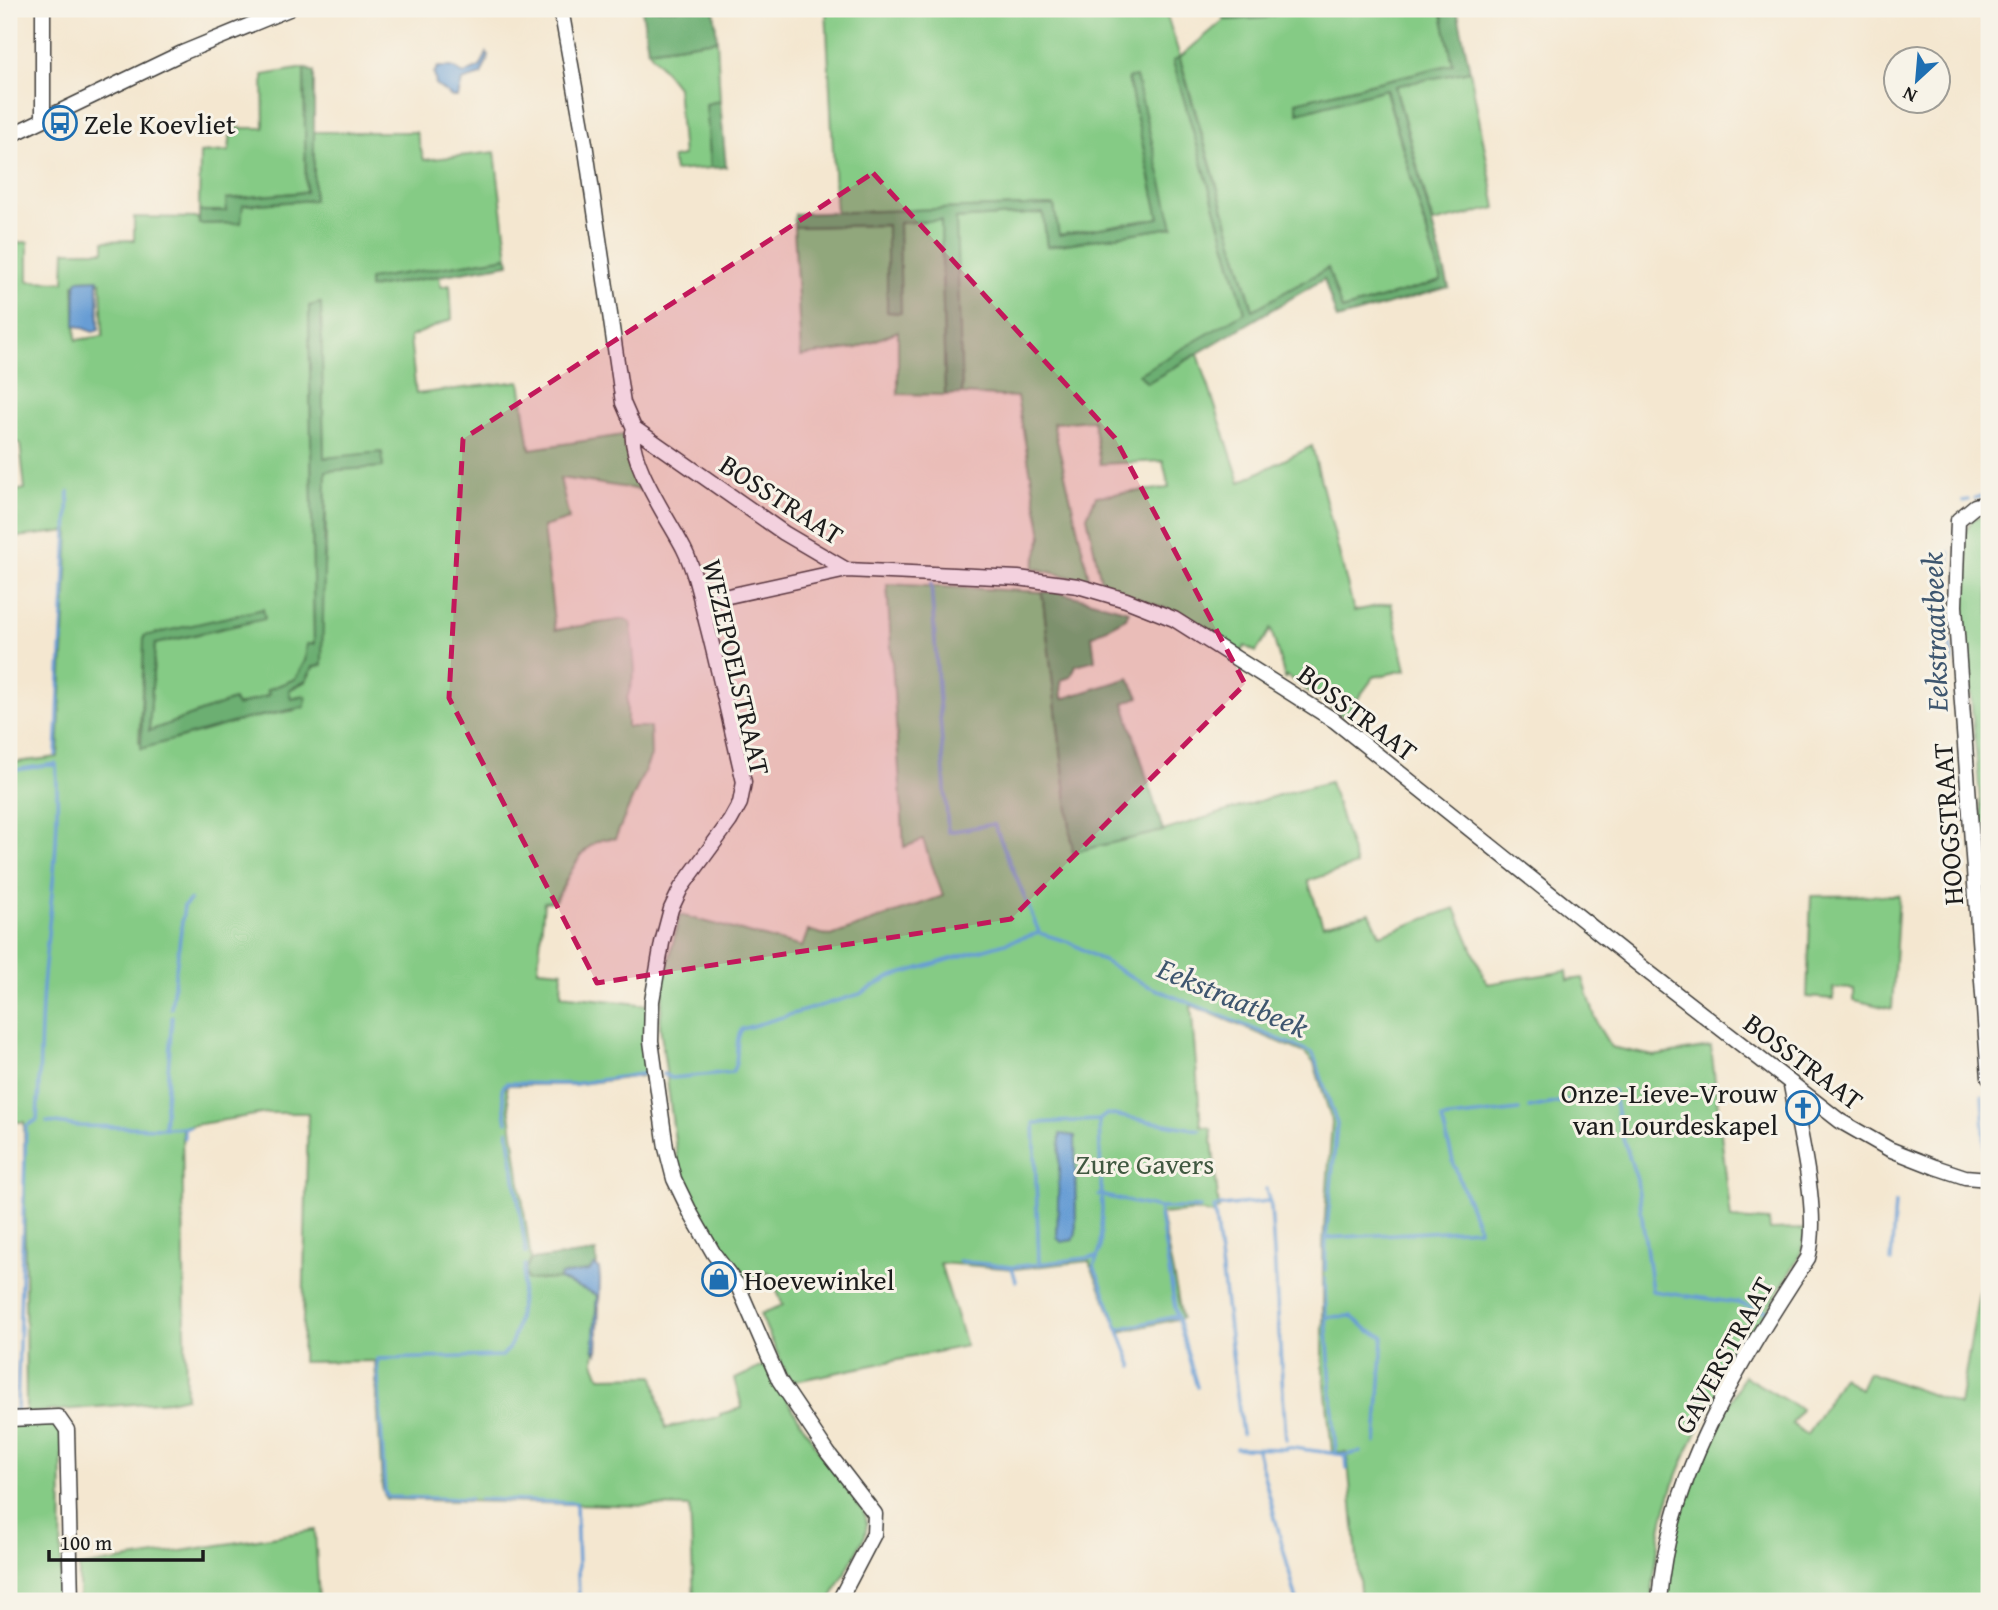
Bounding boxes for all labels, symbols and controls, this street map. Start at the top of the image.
north arrow [1882,46,1952,116]
text: N [1897,80,1921,111]
place label: Zele Koevliet [84,103,236,144]
bus stop icon: Zele Koevliet [41,104,79,142]
street label: BOSSTRAAT [712,444,852,555]
water label: Eekstraatbeek [1909,551,1959,714]
street label: WEZEPOELSTRAAT [692,555,782,779]
street label: BOSSTRAAT [1290,653,1427,771]
street label: HOOGSTRAAT [1921,741,1973,907]
water label: Eekstraatbeek [1150,945,1315,1049]
street label: BOSSTRAAT [1736,1002,1873,1120]
place label: Onze-Lieve-Vrouw van Lourdeskapel [1561,1072,1778,1145]
church icon: Onze-Lieve-Vrouw van Lourdeskapel [1784,1089,1822,1127]
park label: Zure Gavers [1076,1143,1214,1184]
place label: Hoevewinkel [744,1259,895,1300]
shop icon: Hoevewinkel [700,1260,738,1298]
street label: GAVERSTRAAT [1663,1269,1783,1441]
scale bar [49,1519,203,1563]
text: 100 m [60,1527,112,1558]

